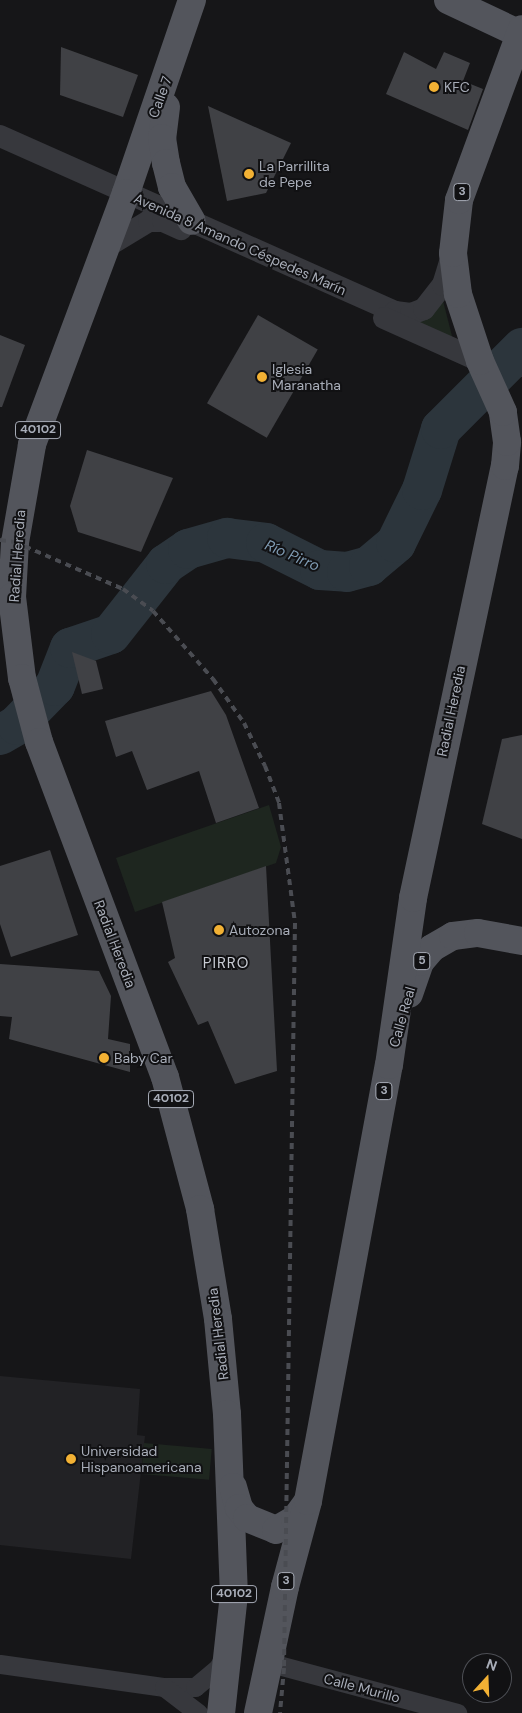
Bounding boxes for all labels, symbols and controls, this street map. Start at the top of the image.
street label: Calle 7 [145,74,175,120]
place label: KFC [444,79,470,95]
marker: KFC [428,81,440,93]
place label: La Parrillita de Pepe [259,158,330,190]
marker: La Parrillita de Pepe [243,168,255,180]
road number: 3 [453,182,471,202]
street label: Avenida 8 Amando Céspedes Marín [131,189,349,299]
place label: Iglesia Maranatha [272,361,341,394]
marker: Iglesia Maranatha [256,371,268,383]
road number: 40102 [14,420,62,440]
street label: Radial Heredia [5,509,29,603]
water label: Río Pirro [262,536,322,576]
street label: Radial Heredia [433,664,469,758]
street label: Radial Heredia [91,898,139,990]
place label: Autozona [229,922,290,938]
marker: Autozona [213,924,225,936]
road number: 5 [413,951,431,970]
district label: PIRRO [202,955,250,973]
street label: Calle Real [385,985,419,1049]
place label: Baby Car [114,1050,173,1066]
marker: Baby Car [98,1052,110,1064]
road number: 3 [375,1082,393,1100]
road number: 40102 [147,1090,195,1108]
street label: Radial Heredia [204,1287,232,1381]
place label: Universidad Hispanoamericana [81,1443,201,1475]
marker: Universidad Hispanoamericana [65,1453,77,1465]
road number: 3 [277,1572,295,1590]
road number: 40102 [210,1585,258,1604]
north arrow [462,1653,512,1703]
text: N [484,1655,500,1675]
street label: Calle Murillo [322,1670,402,1706]

